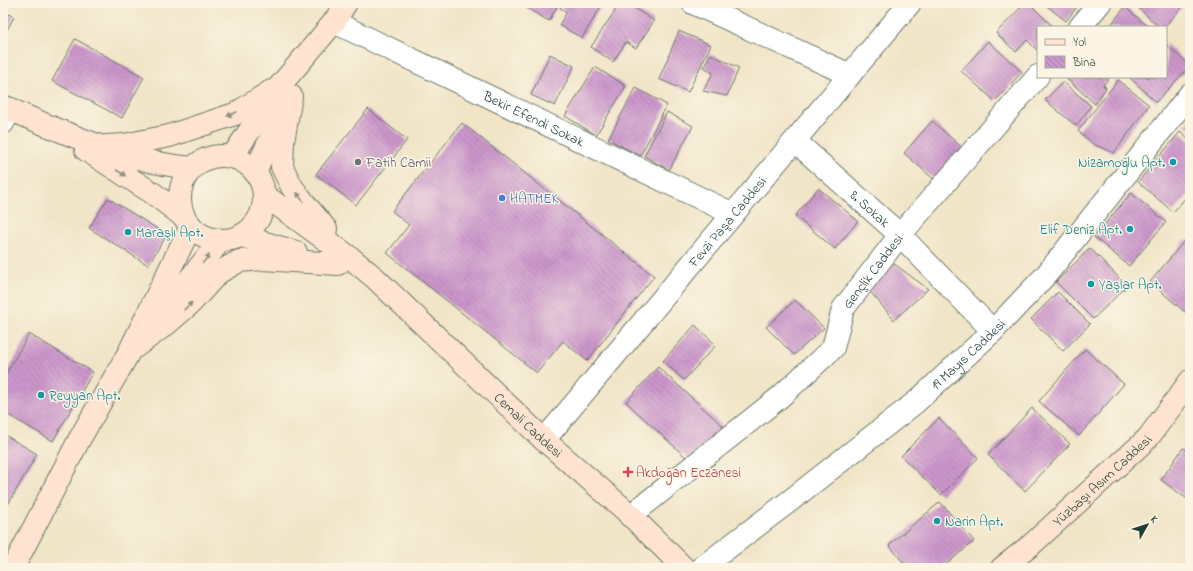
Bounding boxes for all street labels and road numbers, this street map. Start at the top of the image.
street label: Bekir Efendi Sokak [478,86,588,153]
street label: Fevzi Paşa Caddesi [683,173,772,273]
street label: 8. Sokak [845,186,895,234]
street label: Gençlik Caddesi [838,230,909,314]
street label: 19 Mayıs Caddesi [926,315,1011,396]
street label: Cemali Caddesi [488,388,567,464]
street label: Yüzbaşı Asım Caddesi [1049,431,1159,532]

